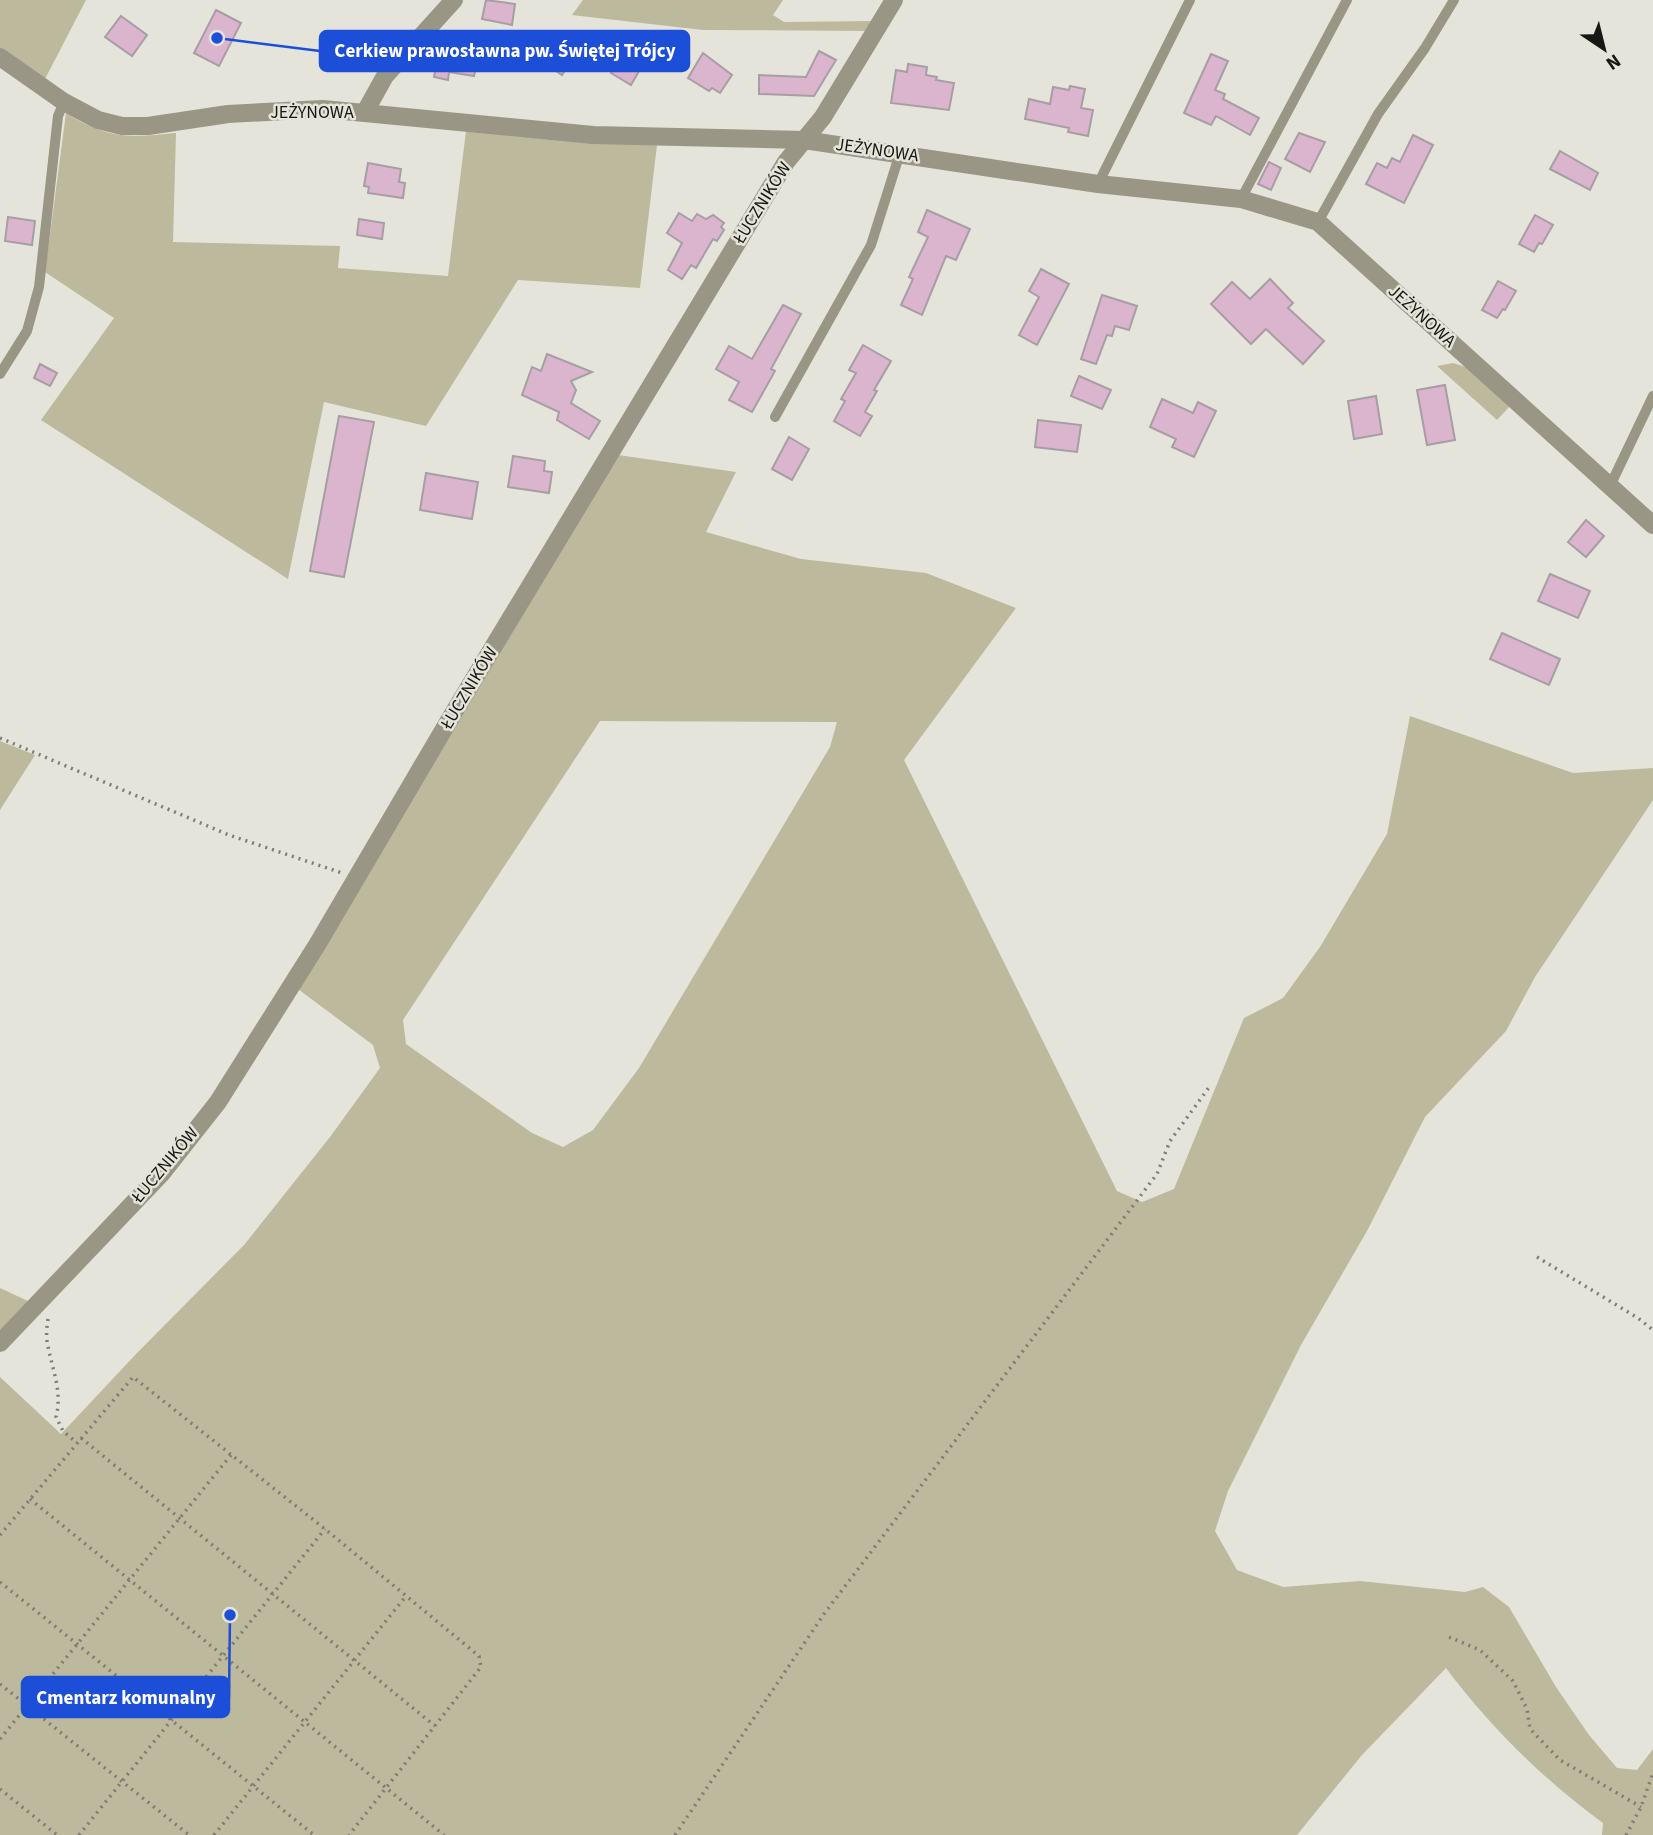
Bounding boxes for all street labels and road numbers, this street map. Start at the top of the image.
street label: JEŻYNOWA [270,100,354,125]
street label: JEŻYNOWA [834,132,920,168]
street label: ŁUCZNIKÓW [726,157,797,250]
street label: JEŻYNOWA [1383,279,1462,353]
street label: ŁUCZNIKÓW [434,642,503,735]
street label: ŁUCZNIKÓW [125,1122,204,1209]

